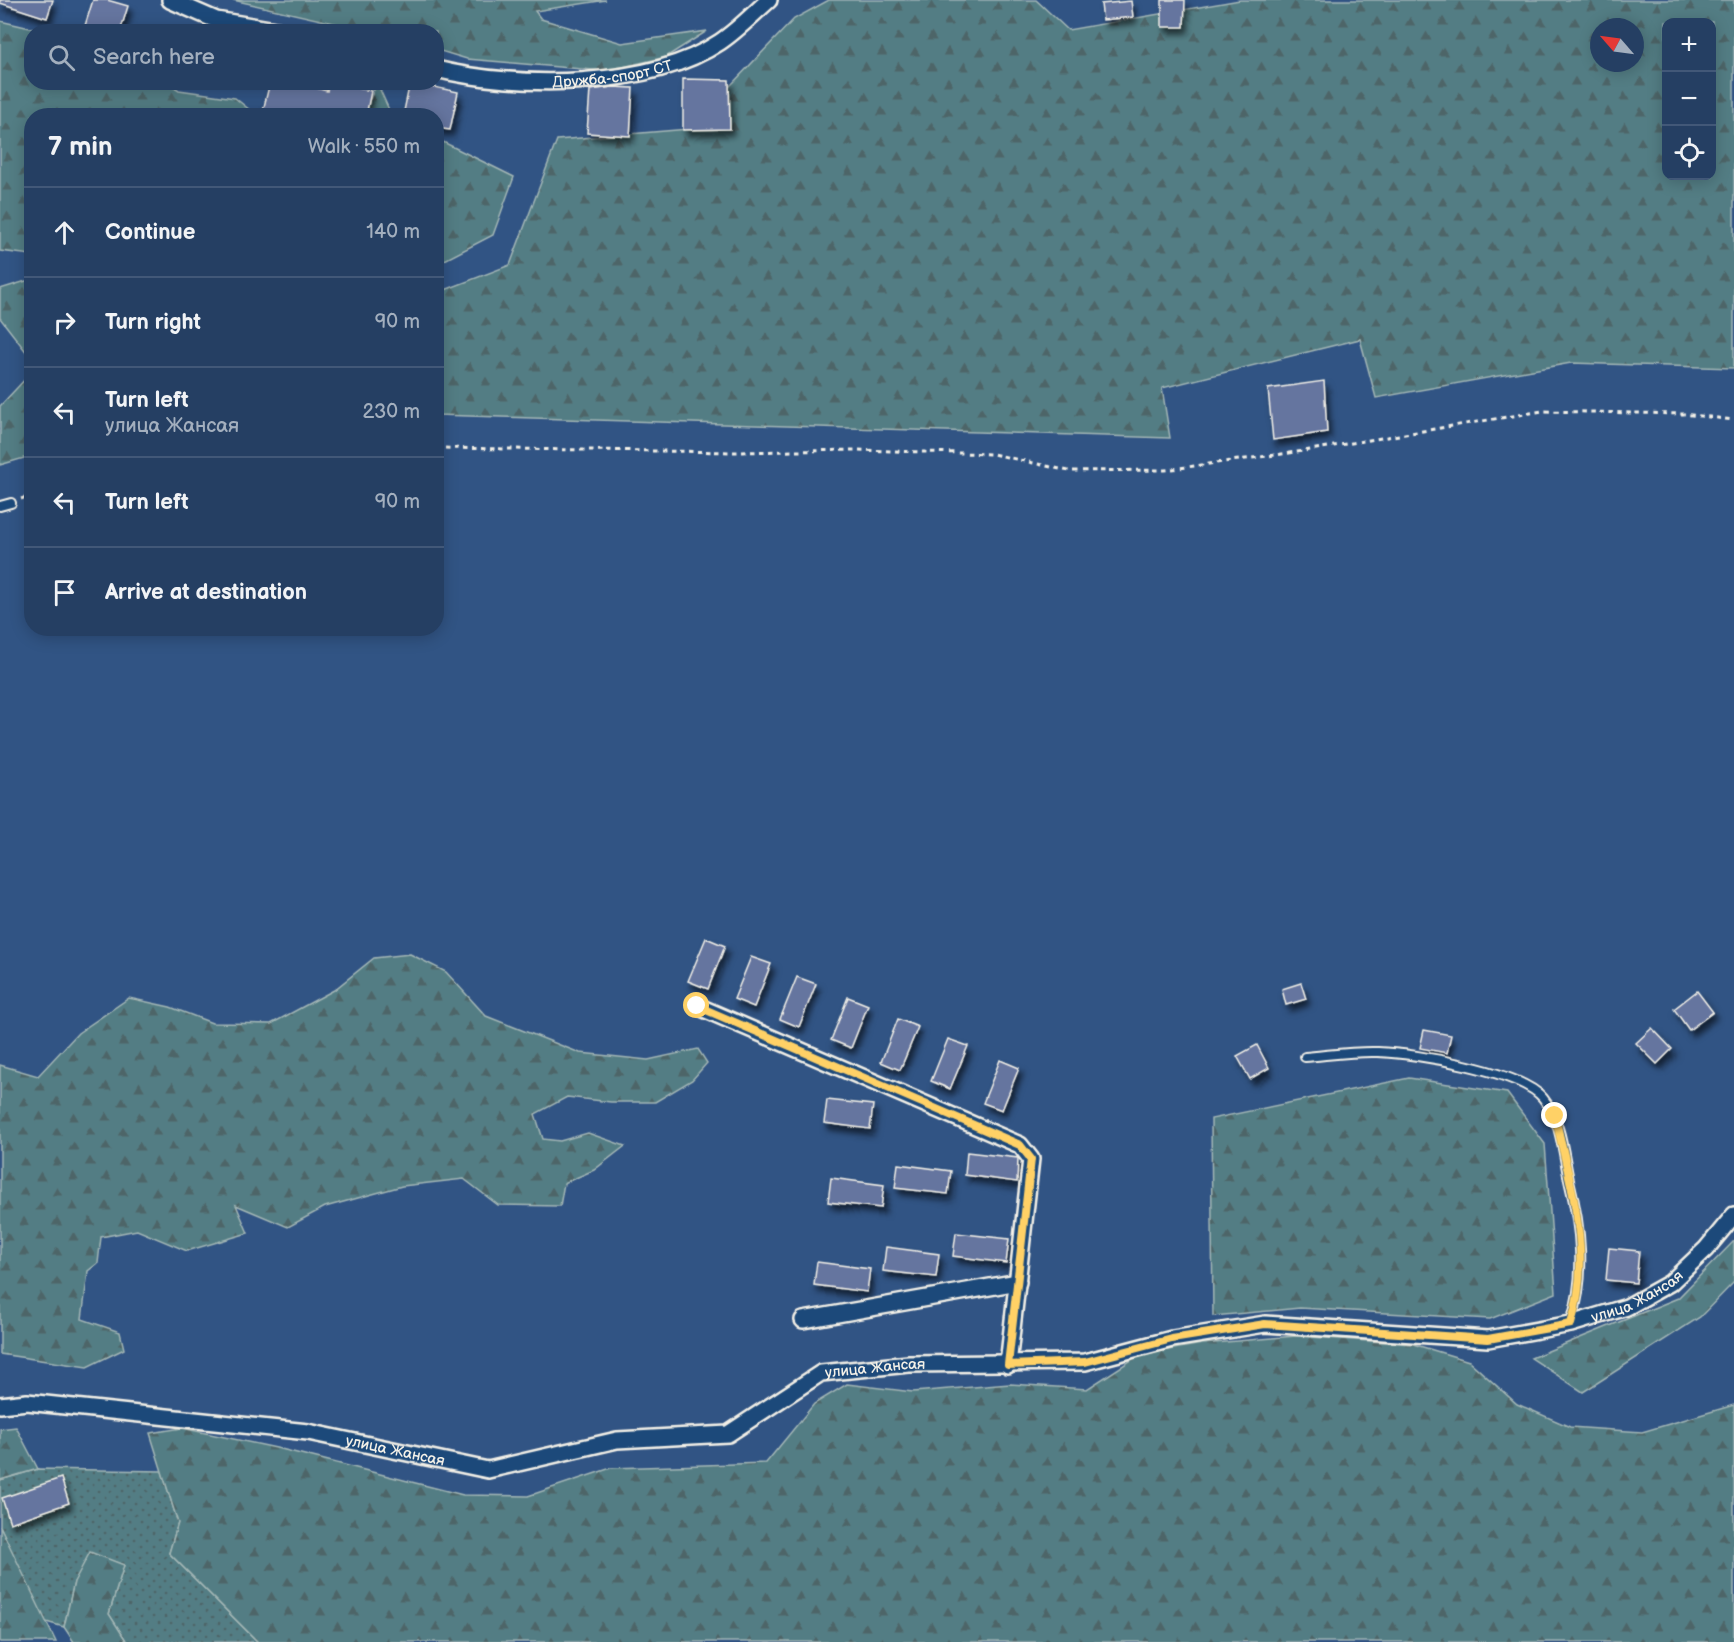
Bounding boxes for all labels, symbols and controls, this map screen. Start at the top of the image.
north arrow [1590,18,1644,72]
map controls [1662,18,1716,180]
button: + [1662,18,1716,72]
search box [24,24,444,90]
icon: search [45,41,78,74]
text: Search here [93,44,215,71]
street label: Дружба-спорт СТ [552,56,675,92]
button: − [1662,72,1716,126]
button: locate [1662,126,1716,180]
text: 7 min [48,132,112,163]
text: Walk · 550 m [308,135,420,159]
icon: ahead [48,216,81,249]
text: Continue [105,219,195,246]
text: 140 m [366,220,420,244]
icon: right [48,306,81,339]
text: Turn right [105,309,201,336]
text: 90 m [375,310,420,334]
text: Turn left [105,387,189,414]
icon: left [48,396,81,429]
text: 230 m [363,400,420,424]
text: улица Жансая [105,414,239,438]
icon: left [48,486,81,519]
text: Turn left [105,489,189,516]
text: 90 m [375,490,420,514]
icon: arrive [48,576,81,609]
text: Arrive at destination [105,579,307,606]
route start [683,992,709,1018]
route end [1541,1102,1567,1128]
street label: улица Жансая [1589,1266,1687,1327]
street label: улица Жансая [824,1355,925,1383]
street label: улица Жансая [344,1431,446,1471]

